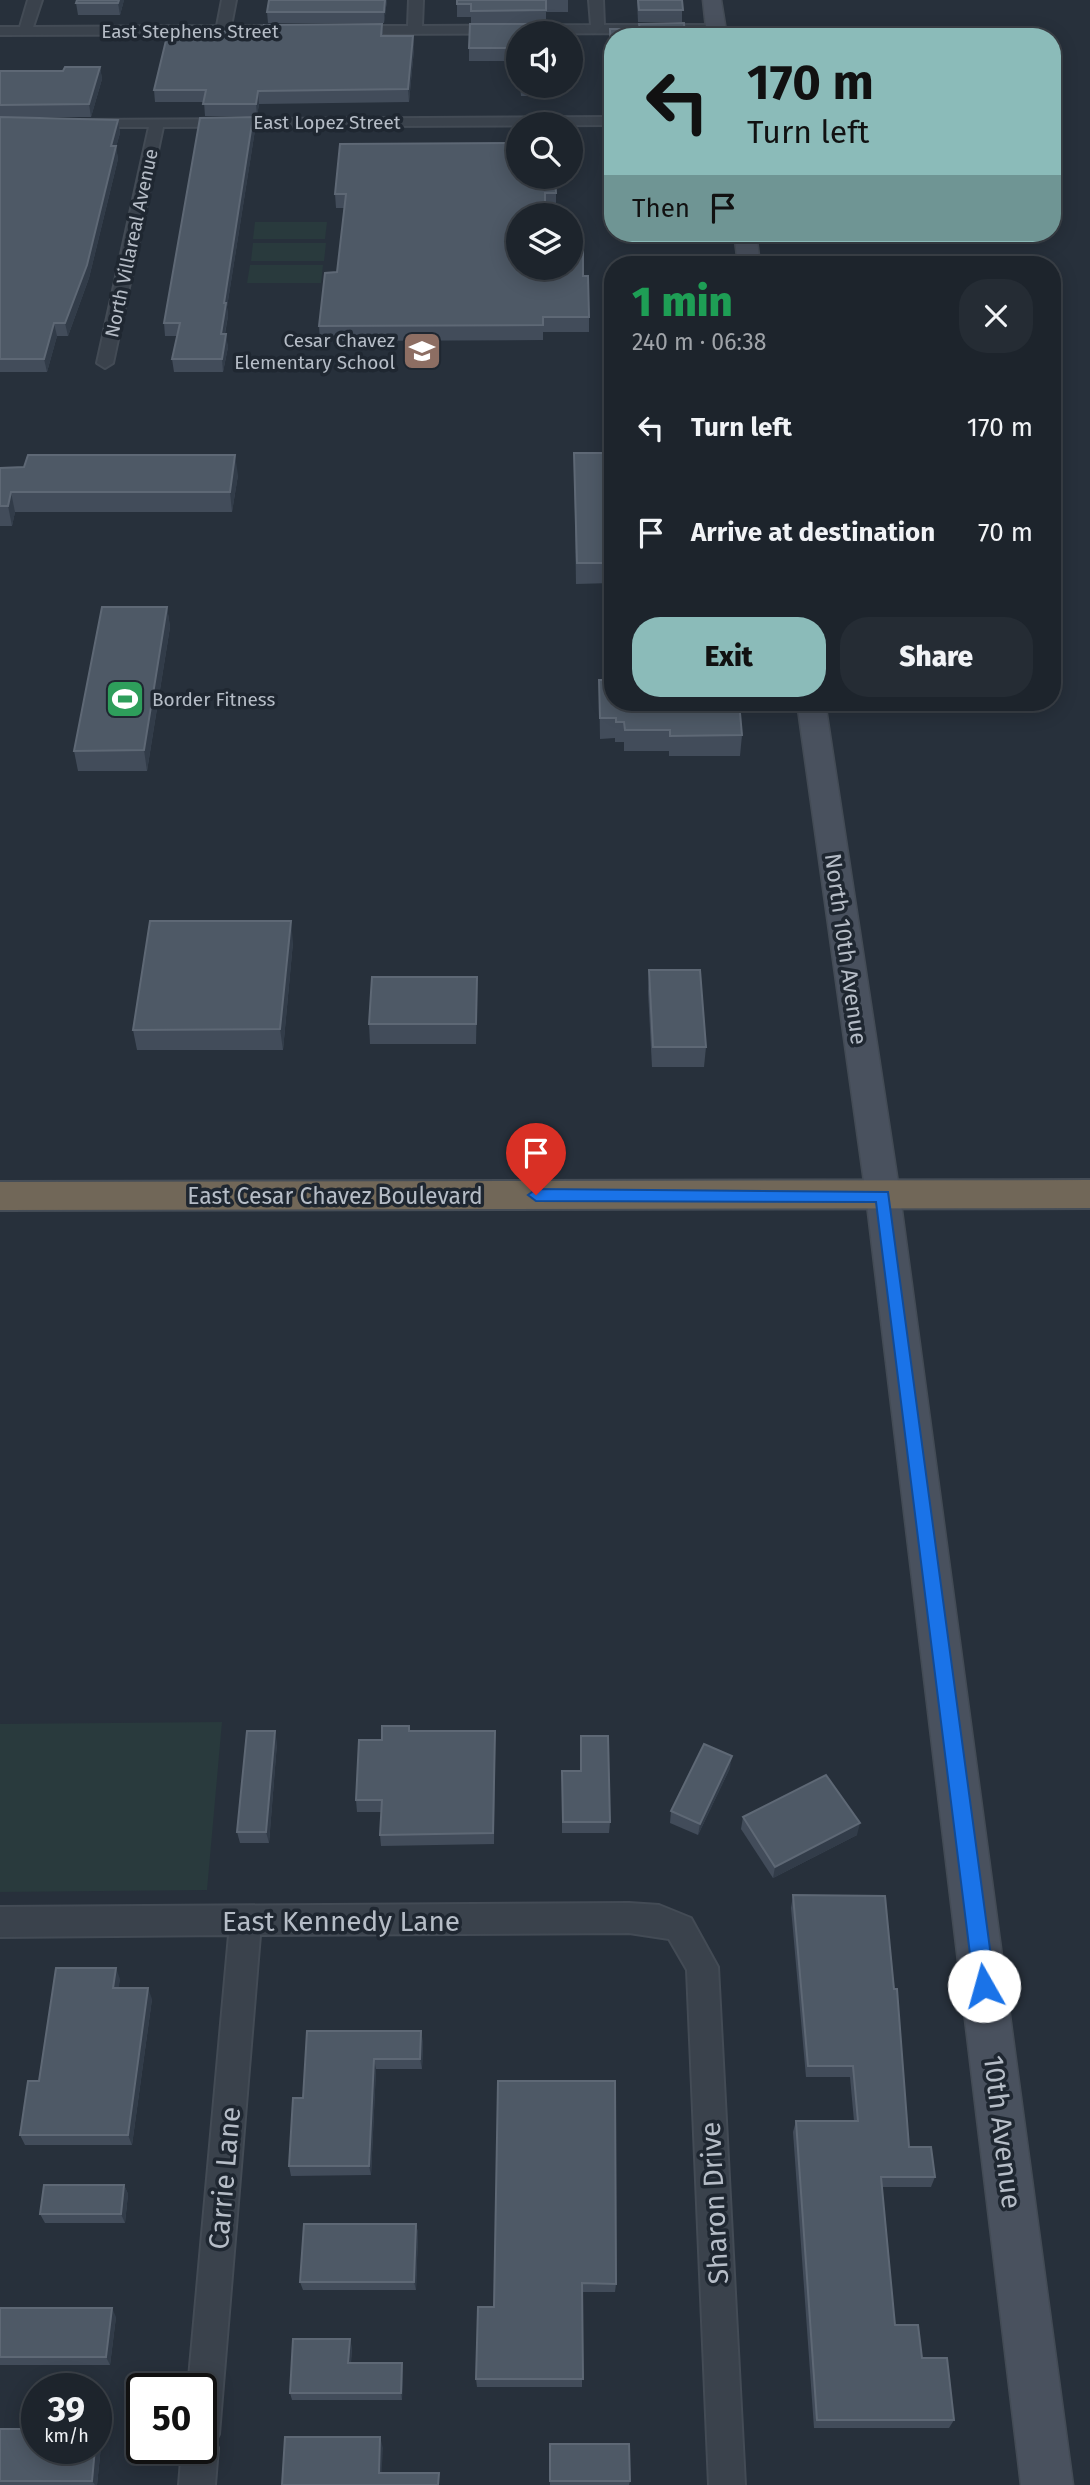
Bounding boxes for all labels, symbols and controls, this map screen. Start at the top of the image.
street label: East Stephens Street [101,20,279,43]
map controls [506,21,583,280]
button: sound [506,21,583,98]
text: 170 m [747,53,874,112]
icon: left [632,56,723,147]
street label: East Lopez Street [253,111,401,134]
button: search [506,112,583,189]
text: Turn left [747,113,869,151]
street label: North Villareal Avenue [100,147,163,340]
icon: arrive [704,189,742,227]
text: Then [632,193,690,224]
button: layers [506,203,583,280]
text: 1 min [632,277,733,327]
button: close [959,279,1033,353]
text: 240 m · 06:38 [632,328,766,356]
place label: Cesar Chavez Elementary School [234,329,395,374]
school or university icon: Cesar Chavez Elementary School [401,330,443,372]
icon: left [632,409,670,447]
text: Turn left [691,412,792,443]
text: 170 m [967,412,1033,443]
icon: arrive [632,514,670,552]
text: Arrive at destination [691,517,935,548]
text: 70 m [978,517,1033,548]
button: Exit [632,617,826,697]
button: Share [840,617,1033,697]
sports icon: Border Fitness [104,678,146,720]
place label: Border Fitness [152,688,276,711]
street label: North 10th Avenue [819,852,873,1046]
pin [506,1123,566,1195]
icon: arrive [517,1134,555,1172]
street label: East Cesar Chavez Boulevard [187,1182,483,1210]
street label: East Kennedy Lane [222,1905,460,1938]
position arrow [947,1949,1021,2023]
street label: 10th Avenue [977,2053,1028,2211]
street label: Carrie Lane [202,2105,247,2251]
street label: Sharon Drive [694,2121,735,2285]
speed limit sign: 50 [126,2373,217,2464]
text: 39 [48,2388,85,2430]
text: km/h [44,2425,89,2447]

